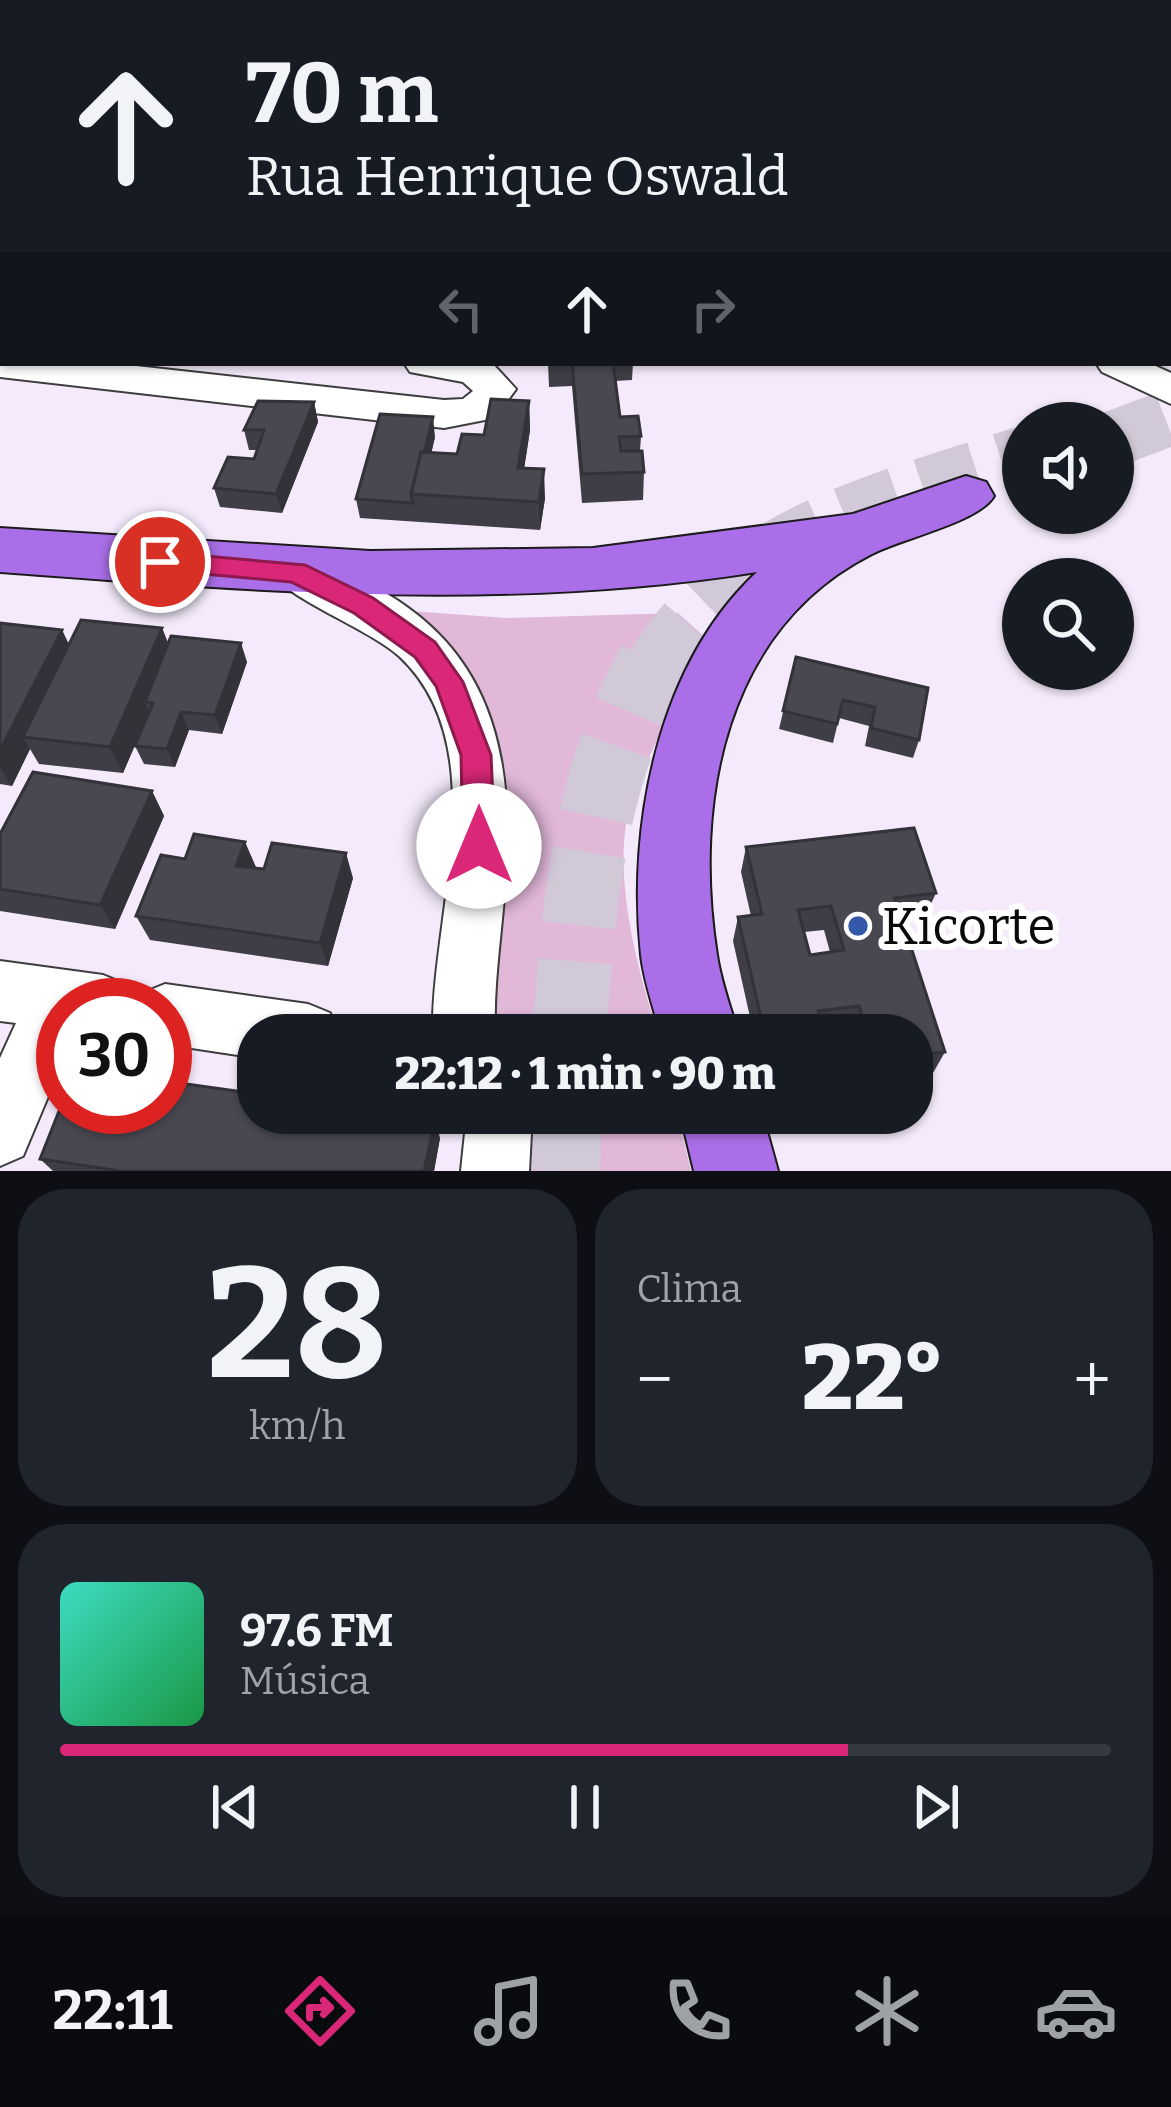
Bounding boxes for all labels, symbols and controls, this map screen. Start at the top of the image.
text: 70 m [246,43,438,144]
icon: ahead [48,48,204,204]
text: Rua Henrique Oswald [246,145,789,209]
icon: left [428,276,494,342]
icon: ahead [554,276,620,342]
icon: right [680,276,746,342]
map controls [1002,402,1134,690]
button: sound [1002,402,1134,534]
pin [109,511,211,613]
icon: arrive [127,529,193,595]
button: search [1002,558,1134,690]
position arrow [416,783,542,909]
place label: Kicorte [882,896,1055,958]
marker: Kicorte [845,913,871,939]
speed limit sign: 30 [36,978,192,1134]
text: 22:12 · 1 min · 90 m [395,1047,775,1101]
text: 28 [206,1231,388,1418]
text: Clima [637,1266,742,1312]
text: 22° [802,1325,944,1433]
text: − [637,1340,673,1419]
text: + [1073,1340,1111,1419]
text: km/h [249,1403,346,1449]
text: 97.6 FM [240,1604,394,1658]
text: Música [240,1658,370,1704]
icon: previous [202,1774,268,1840]
icon: pause [552,1774,618,1840]
icon: next [903,1774,969,1840]
icon: directions [278,1969,362,2053]
icon: music [467,1969,551,2053]
icon: phone [656,1969,740,2053]
icon: climate [845,1969,929,2053]
icon: car [1034,1969,1118,2053]
text: 22:11 [53,1979,173,2043]

